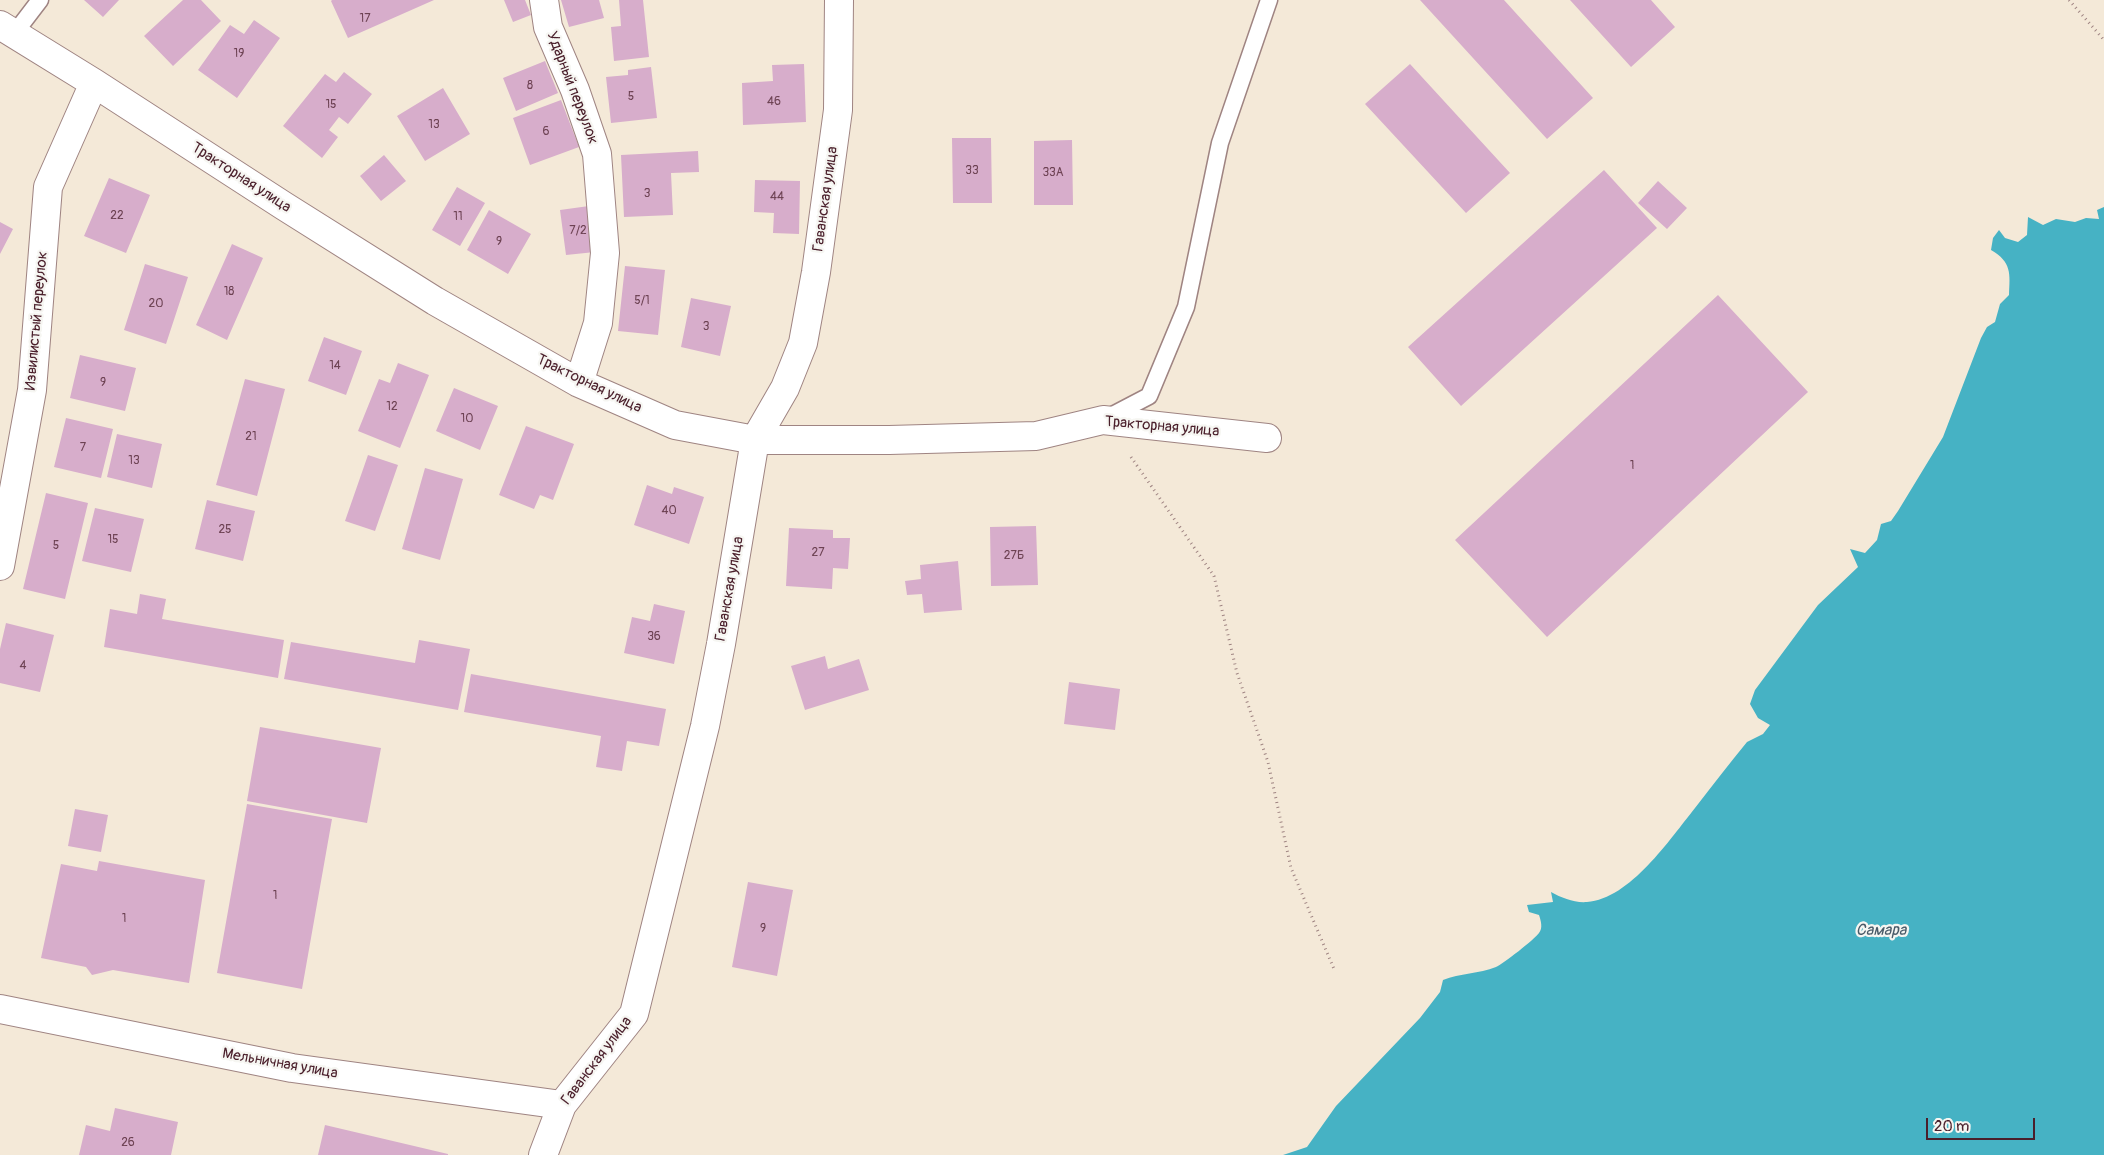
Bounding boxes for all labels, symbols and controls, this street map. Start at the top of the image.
house number: 17 [359,12,371,26]
street label: Ударный переулок [542,29,602,147]
house number: 19 [234,47,244,61]
house number: 8 [527,79,533,93]
house number: 5 [628,90,634,104]
house number: 46 [767,95,781,109]
house number: 15 [325,98,337,112]
house number: 13 [428,118,440,132]
house number: 6 [543,125,549,139]
street label: Тракторная улица [188,139,294,217]
street label: Гаванская улица [810,145,842,253]
house number: 33 [965,164,979,178]
house number: 33А [1042,166,1064,180]
house number: 3 [644,187,650,201]
house number: 44 [770,190,784,204]
house number: 22 [110,209,124,223]
house number: 11 [453,210,463,224]
house number: 7/2 [569,224,587,238]
house number: 9 [496,235,502,249]
street label: Извилистый переулок [22,251,52,391]
house number: 18 [224,285,234,299]
house number: 5/1 [634,294,650,308]
house number: 20 [149,297,163,311]
house number: 3 [703,320,709,334]
street label: Тракторная улица [533,351,645,417]
house number: 14 [329,359,341,373]
house number: 9 [100,376,106,390]
house number: 12 [386,400,398,414]
house number: 10 [461,412,473,426]
street label: Тракторная улица [1104,413,1220,441]
house number: 21 [245,430,257,444]
house number: 7 [80,441,86,455]
house number: 13 [128,454,140,468]
house number: 1 [1630,459,1634,473]
house number: 40 [661,504,677,518]
house number: 25 [218,523,232,537]
house number: 15 [107,533,119,547]
street label: Гаванская улица [712,535,748,643]
house number: 5 [53,539,59,553]
house number: 27 [811,546,825,560]
house number: 27Б [1004,549,1024,563]
house number: 36 [647,630,661,644]
house number: 4 [20,659,26,673]
house number: 1 [273,889,277,903]
house number: 1 [122,912,126,926]
water label: Самара [1856,921,1906,941]
house number: 9 [760,922,766,936]
street label: Гаванская улица [558,1013,636,1109]
street label: Мельничная улица [221,1045,339,1083]
scale bar [1929,1108,2038,1140]
text: 20 m [1934,1117,1969,1136]
house number: 26 [121,1136,135,1150]

